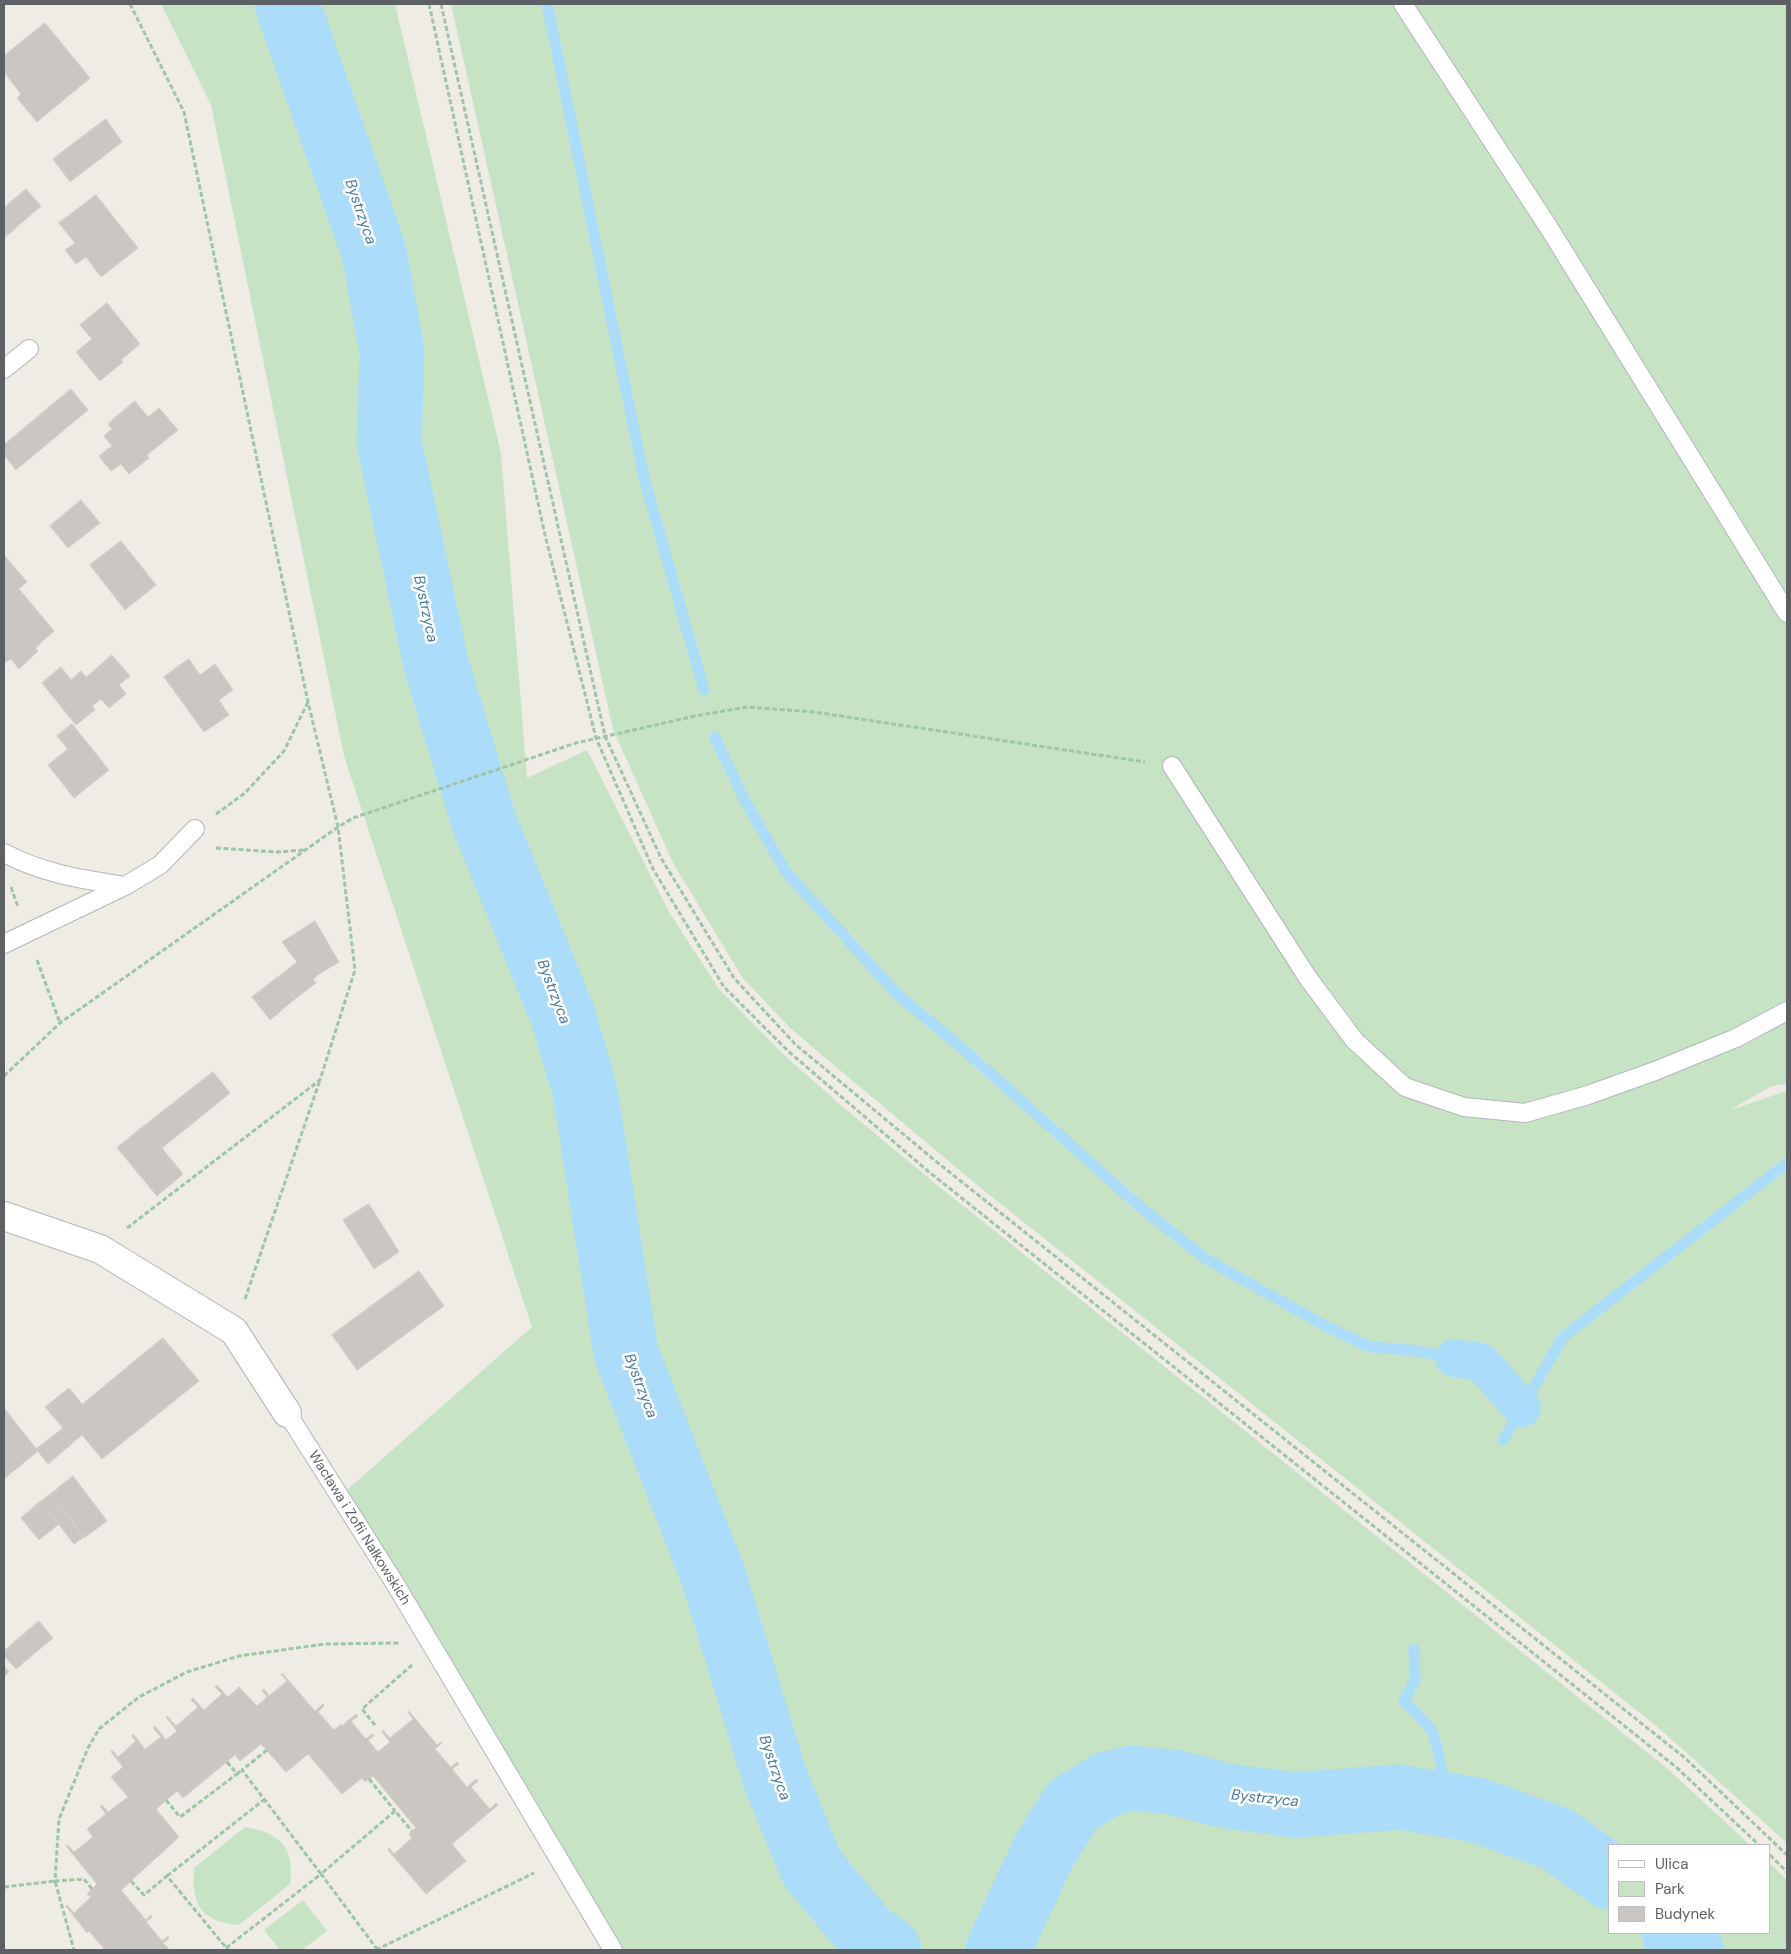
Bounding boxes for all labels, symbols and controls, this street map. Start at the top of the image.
water label: Bystrzyca [340,177,380,247]
water label: Bystrzyca [409,574,441,644]
water label: Bystrzyca [532,957,574,1027]
water label: Bystrzyca [619,1351,661,1421]
street label: Wacława i Zofii Nałkowskich [305,1448,413,1608]
water label: Bystrzyca [754,1733,794,1803]
water label: Bystrzyca [1230,1787,1300,1811]
legend [1608,1844,1771,1934]
text: Ulica [1655,1854,1689,1874]
text: Park [1655,1879,1685,1899]
text: Budynek [1655,1904,1715,1924]

